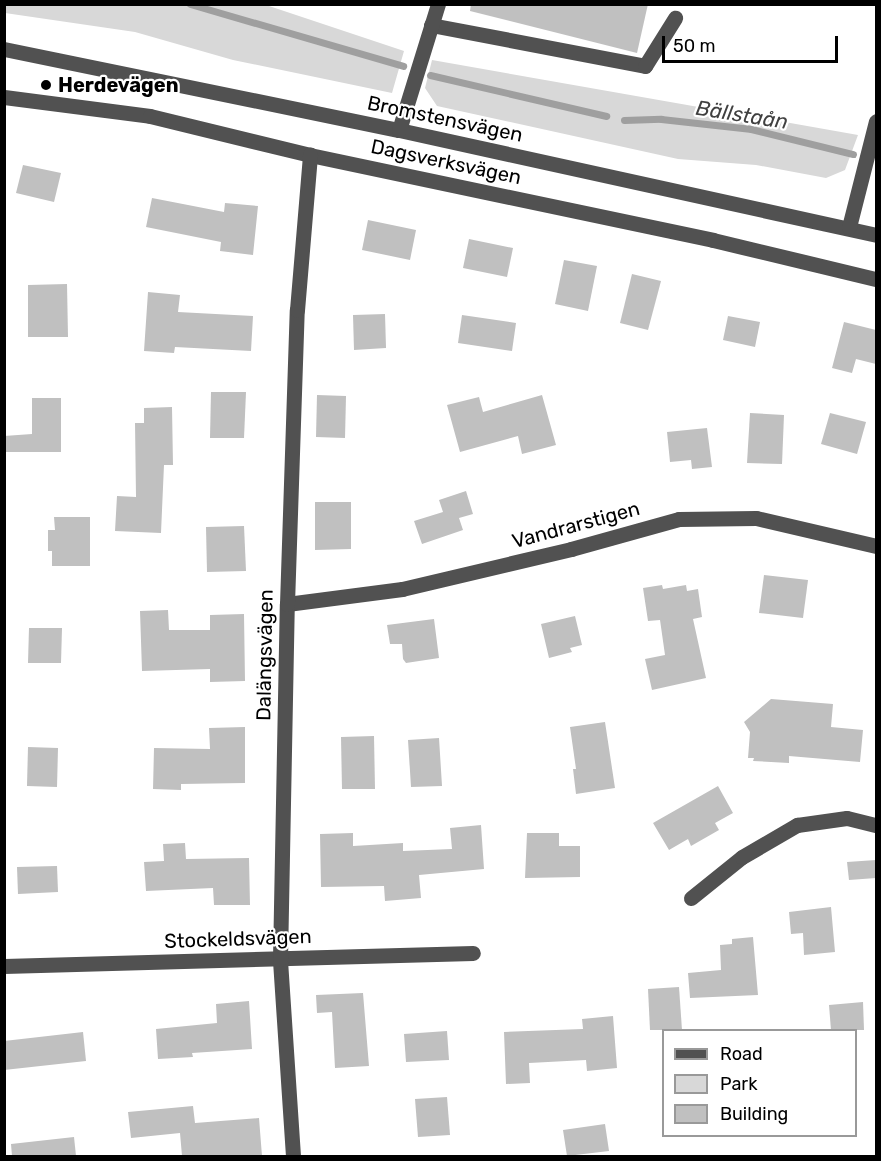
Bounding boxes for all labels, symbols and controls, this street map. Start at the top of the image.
scale bar [665,24,840,62]
text: 50 m [673,35,716,57]
place label: Herdevägen [58,73,179,97]
marker: Herdevägen [39,78,53,92]
street label: Bromstensvägen [365,91,525,147]
water label: Bällstaån [694,95,790,135]
street label: Dagsverksvägen [369,134,523,190]
street label: Vandrarstigen [510,496,642,554]
street label: Dalängsvägen [252,589,278,721]
street label: Stockeldsvägen [164,924,312,954]
legend [662,1029,857,1137]
text: Road [720,1043,763,1065]
text: Park [720,1073,757,1095]
text: Building [720,1103,788,1125]

